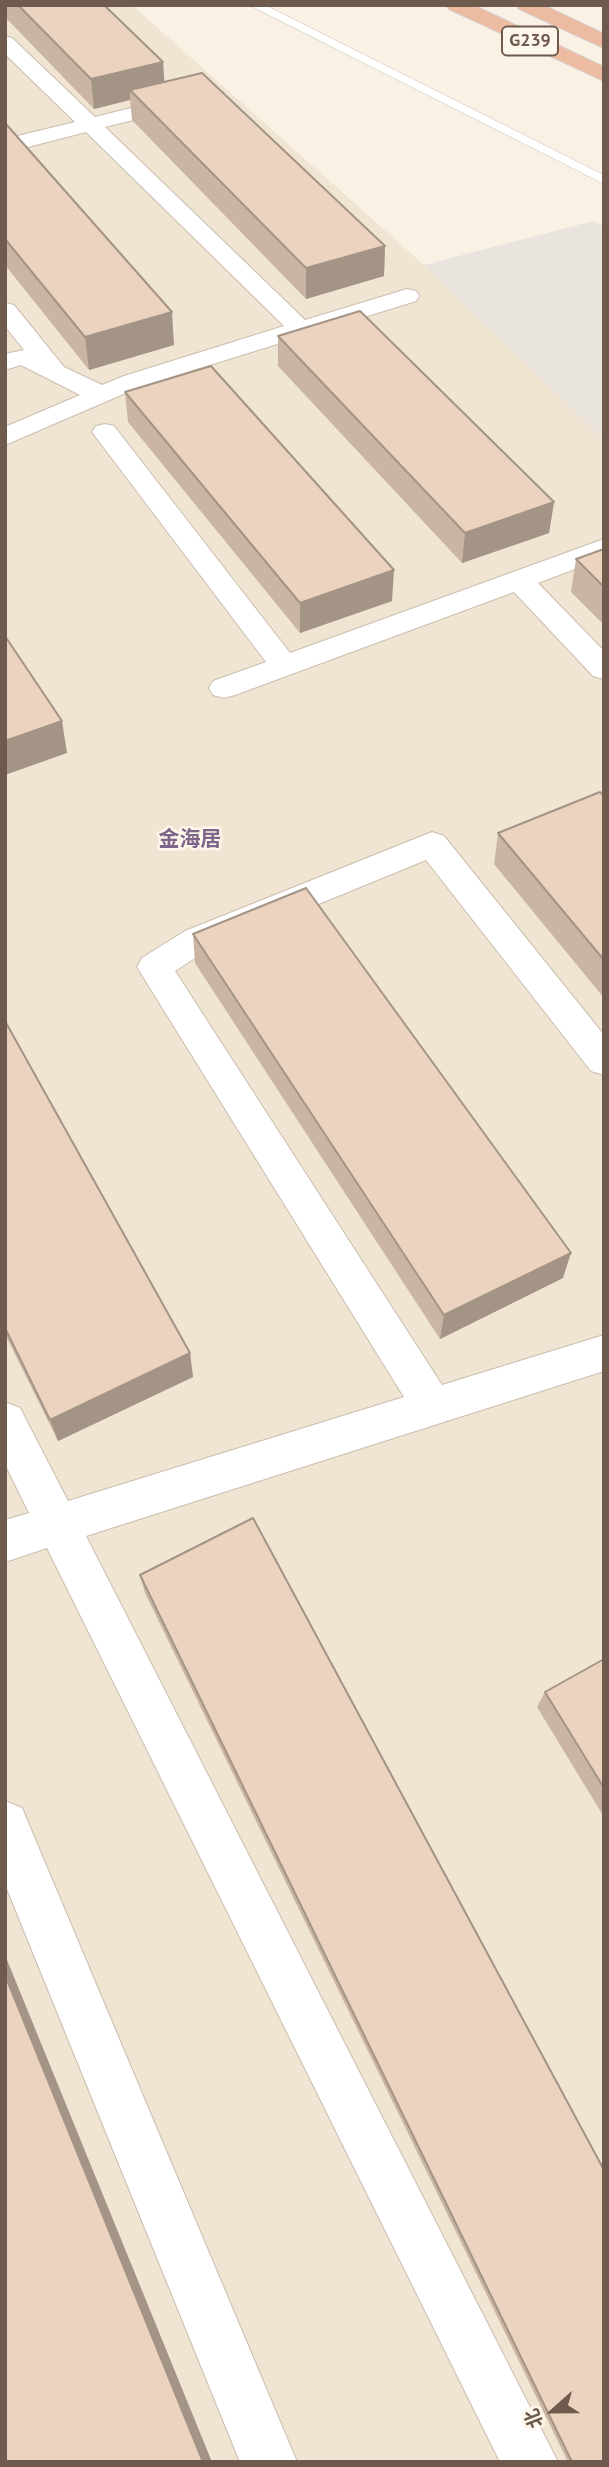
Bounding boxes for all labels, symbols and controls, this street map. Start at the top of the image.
road number: G239 [502,26,558,56]
district label: 金海居 [159,827,221,853]
north arrow [518,2376,588,2446]
text: 北 [519,2405,548,2432]

